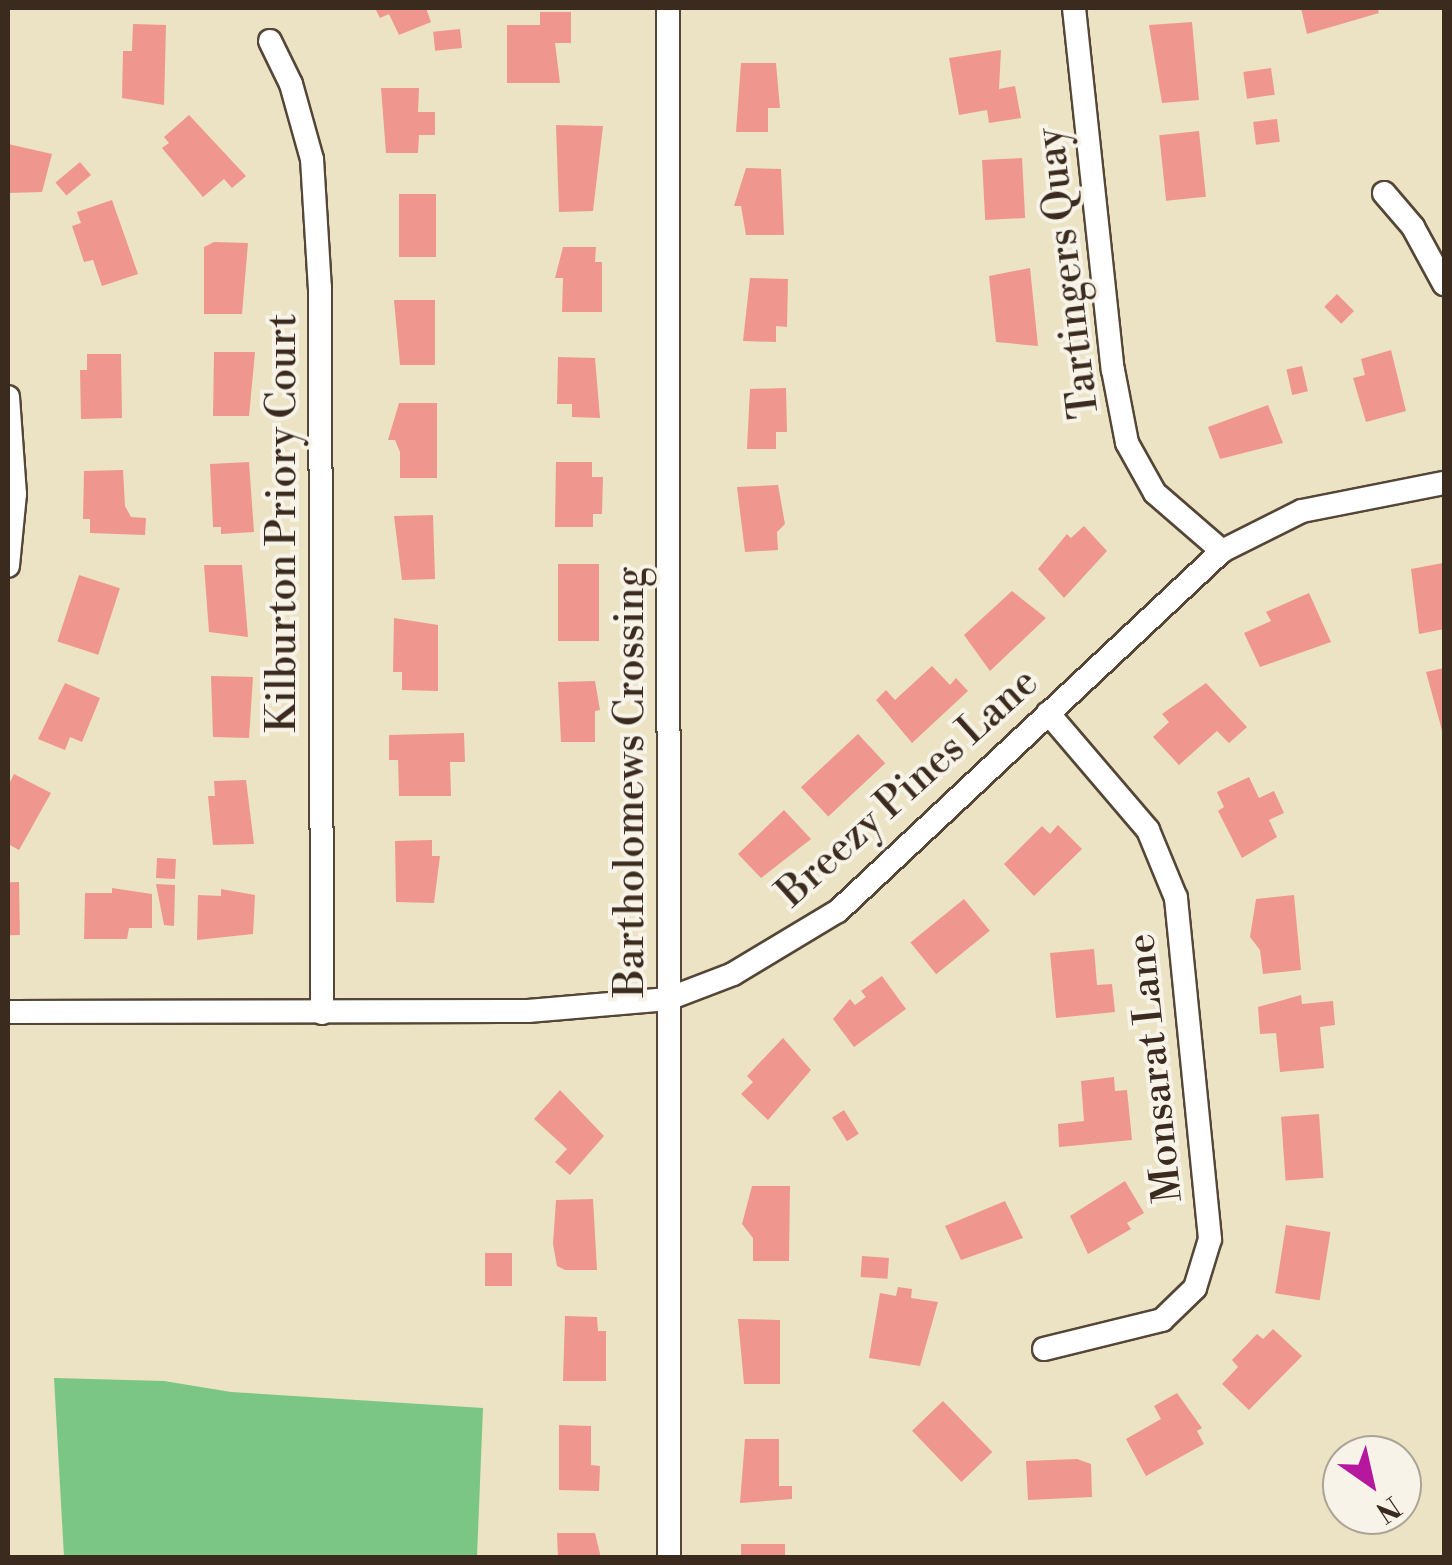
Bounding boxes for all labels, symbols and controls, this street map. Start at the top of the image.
street label: Tartingers Quay [1026,125,1110,421]
street label: Kilburton Priory Court [259,313,307,733]
street label: Bartholomews Crossing [607,567,655,997]
street label: Breezy Pines Lane [768,659,1048,917]
street label: Monsarat Lane [1117,931,1193,1205]
north arrow [1322,1435,1422,1535]
text: N [1369,1488,1407,1529]

